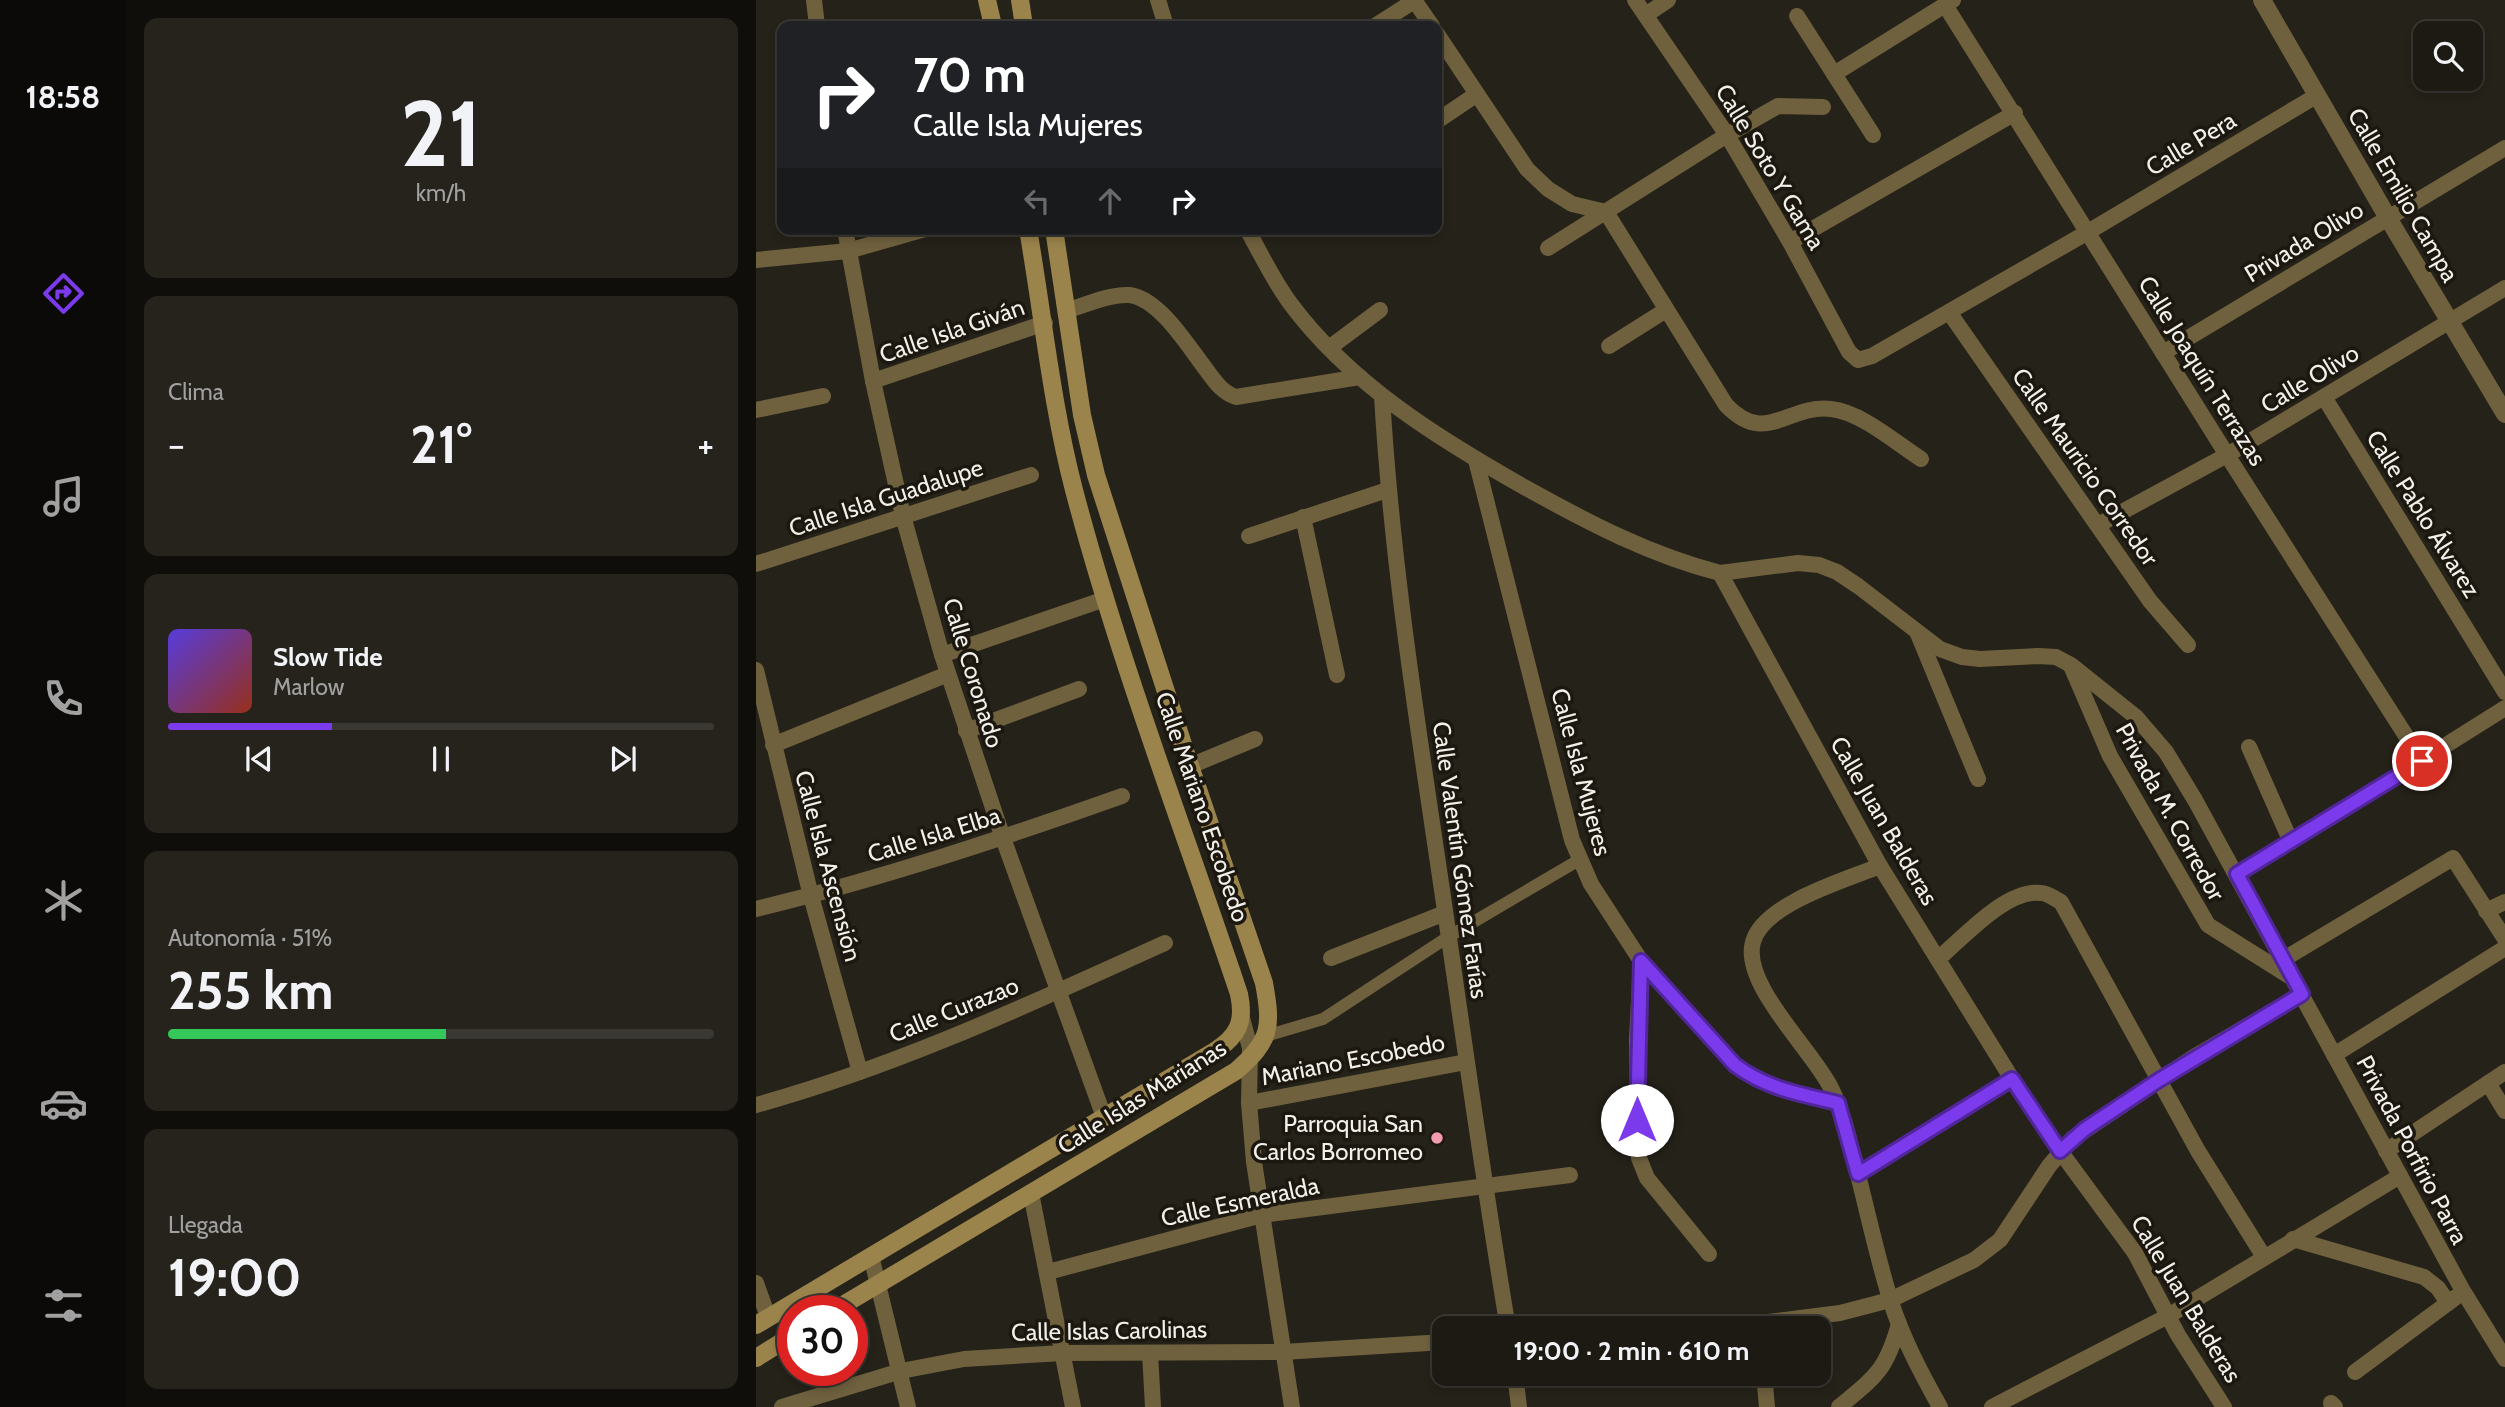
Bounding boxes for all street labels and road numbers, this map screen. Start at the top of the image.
street label: Calle Soto Y Gama [1710,79,1832,255]
street label: Calle Emilio Campa [2342,103,2465,287]
street label: Calle Pera [2140,105,2241,182]
street label: Privada Olivo [2239,195,2368,288]
street label: Calle Joaquín Terrazas [2132,271,2273,471]
street label: Calle Isla Giván [876,292,1028,369]
street label: Calle Olivo [2256,338,2364,419]
street label: Calle Mauricio Corredor [2006,362,2165,572]
street label: Calle Pablo Álvarez [2360,425,2487,603]
street label: Calle Isla Guadalupe [785,452,987,543]
street label: Calle Coronado [937,595,1010,751]
street label: Calle Isla Mujeres [1545,685,1618,859]
street label: Calle Mariano Escobedo [1149,688,1255,926]
street label: Privada M. Corredor [2110,718,2231,906]
street label: Calle Valentín Gómez Farías [1427,720,1494,1000]
street label: Calle Juan Balderas [1824,731,1944,910]
street label: Calle Isla Ascensión [789,767,868,964]
street label: Calle Isla Elba [864,800,1004,868]
street label: Calle Curazao [885,970,1023,1049]
street label: Mariano Escobedo [1259,1028,1447,1092]
street label: Calle Islas Marianas [1052,1033,1232,1160]
street label: Privada Porfirio Parra [2350,1050,2475,1250]
street label: Calle Esmeralda [1158,1170,1322,1232]
street label: Calle Juan Balderas [2125,1210,2248,1388]
street label: Calle Islas Carolinas [1011,1314,1207,1347]

